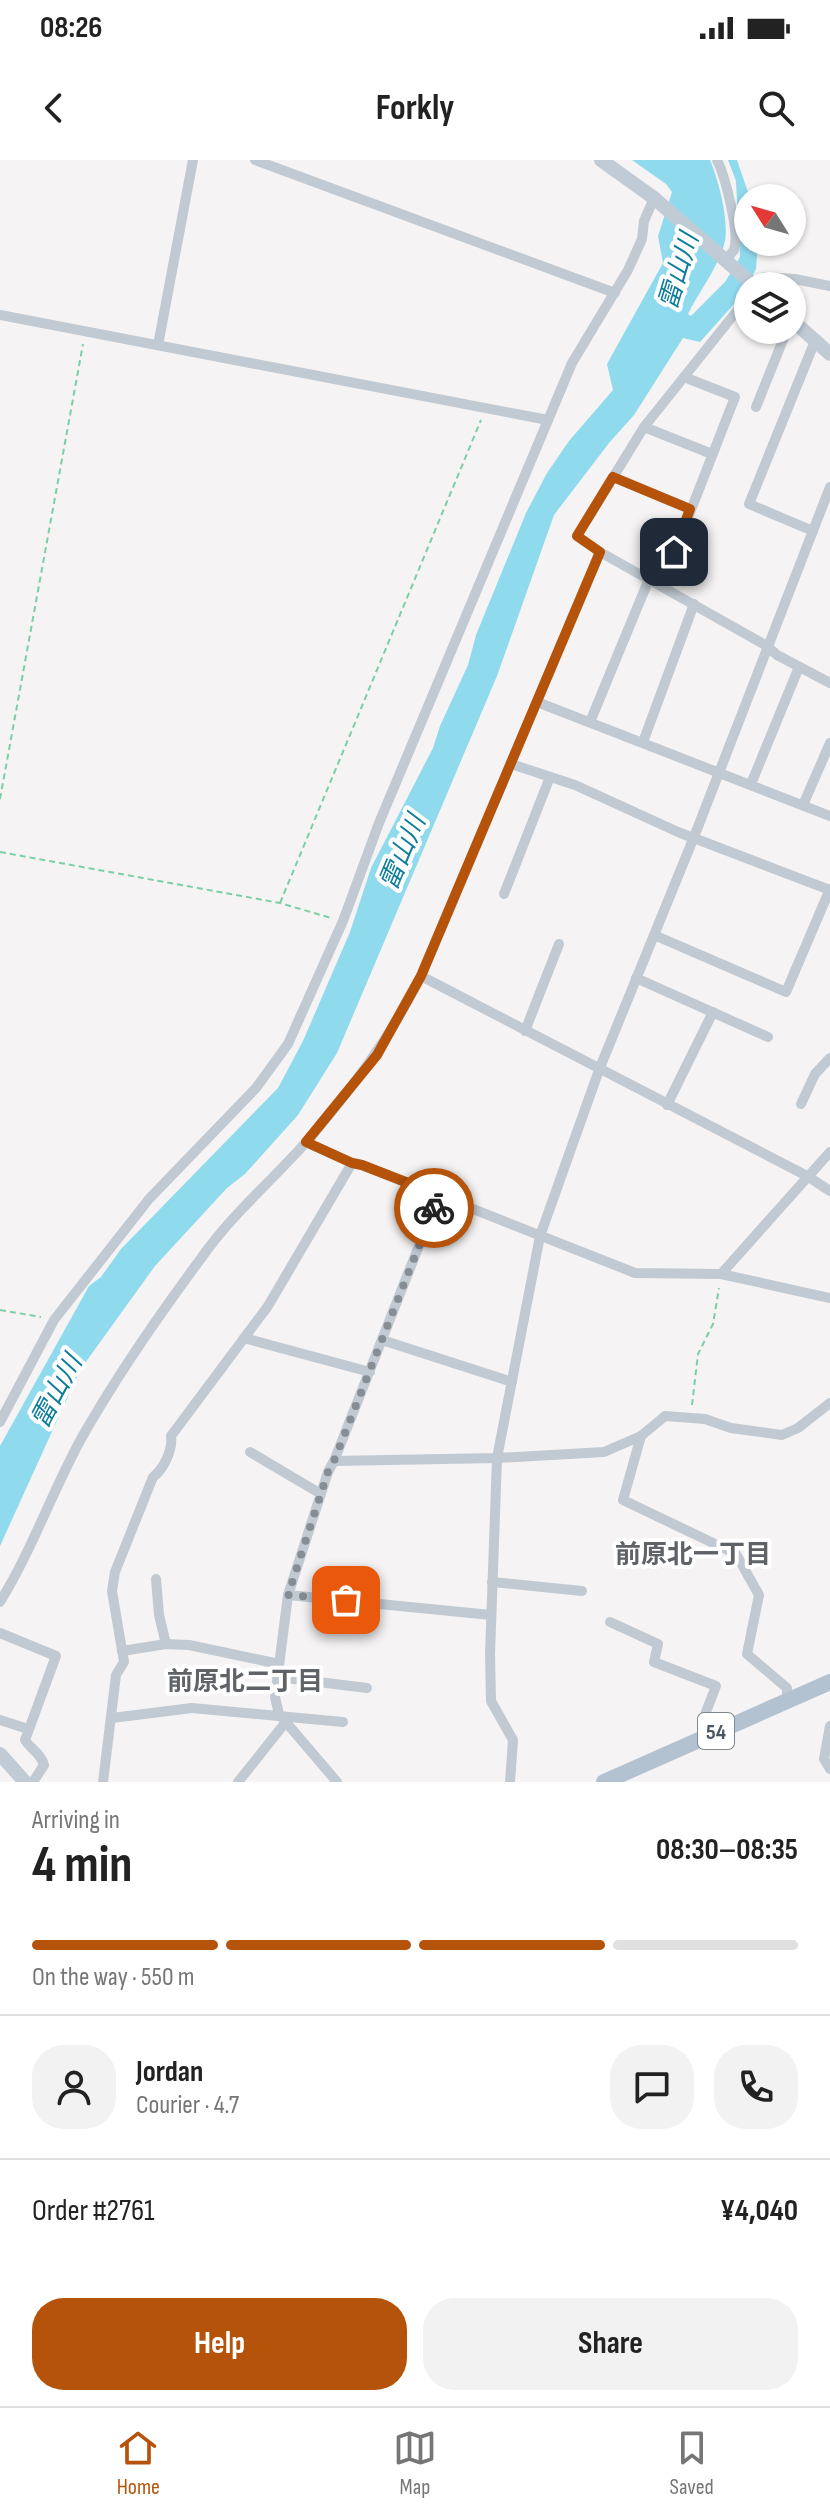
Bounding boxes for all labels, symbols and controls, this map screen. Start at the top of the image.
text: 08:26 [40,10,102,46]
icon: back [32,86,76,130]
icon: search [754,86,798,130]
text: Forkly [376,87,454,130]
north arrow [734,184,806,256]
map controls [734,184,806,344]
water label: 雷山川 [653,227,707,313]
button: layers [734,272,806,344]
pin [640,518,708,586]
icon: home [652,530,696,574]
water label: 雷山川 [374,808,434,895]
courier [394,1168,474,1248]
icon: bike [412,1186,456,1230]
water label: 雷山川 [25,1347,91,1433]
district label: 前原北一丁目 [615,1540,771,1571]
pin [312,1566,380,1634]
icon: bag [324,1578,368,1622]
district label: 前原北二丁目 [167,1667,323,1698]
road number: 54 [698,1713,734,1749]
text: Arriving in [32,1805,120,1836]
text: 08:30–08:35 [656,1832,798,1868]
text: 4 min [32,1834,132,1897]
text: On the way · 550 m [32,1962,194,1993]
button: person [32,2045,116,2129]
button: chat [610,2045,694,2129]
button: phone [714,2045,798,2129]
text: Jordan [136,2054,203,2090]
text: Courier · 4.7 [136,2090,239,2121]
text: Order #2761 [32,2193,155,2229]
text: ¥4,040 [720,2193,798,2229]
button: Help [32,2298,407,2390]
button: Share [423,2298,798,2390]
tab: Home [116,2426,160,2501]
tab: Map [393,2426,437,2501]
tab: Saved [670,2426,714,2501]

